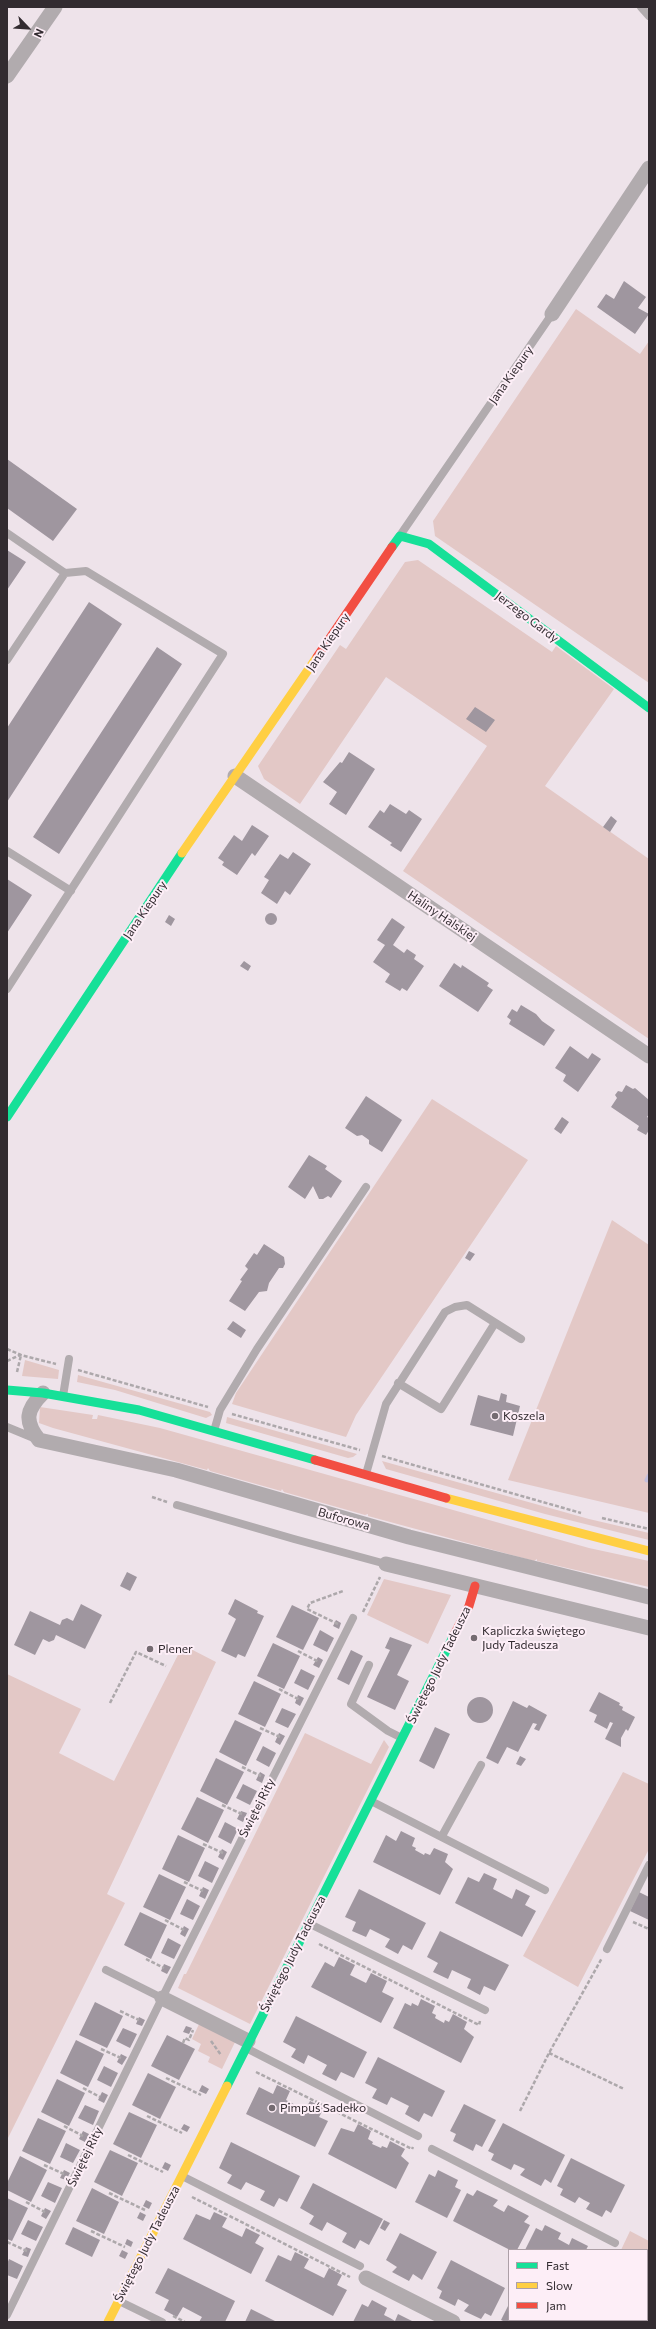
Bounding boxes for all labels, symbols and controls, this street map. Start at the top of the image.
north arrow [8,8,48,48]
text: N [32,27,47,40]
street label: Jana Kiepury [486,343,536,407]
street label: Jerzego Gardy [493,589,561,645]
street label: Jana Kiepury [303,610,353,674]
street label: Jana Kiepury [120,878,170,942]
street label: Haliny Halskiej [405,888,479,944]
place label: Koszela [503,1409,545,1423]
marker: Koszela [490,1411,500,1421]
street label: Buforowa [316,1505,372,1533]
street label: Świętego Judy Tadeusza [404,1604,474,1726]
place label: Kapliczka świętego Judy Tadeusza [482,1624,586,1652]
marker: Kapliczka świętego Judy Tadeusza [469,1633,479,1643]
place label: Plener [158,1642,193,1656]
marker: Plener [145,1644,155,1654]
street label: Świętej Rity [236,1776,278,1840]
street label: Świętego Judy Tadeusza [257,1893,329,2015]
place label: Pimpuś Sadełko [280,2101,366,2115]
marker: Pimpuś Sadełko [267,2103,277,2113]
street label: Świętej Rity [64,2125,106,2189]
street label: Świętego Judy Tadeusza [111,2183,183,2305]
legend [508,2249,648,2321]
text: Fast [546,2258,569,2272]
text: Slow [546,2278,573,2292]
text: Jam [546,2298,566,2312]

